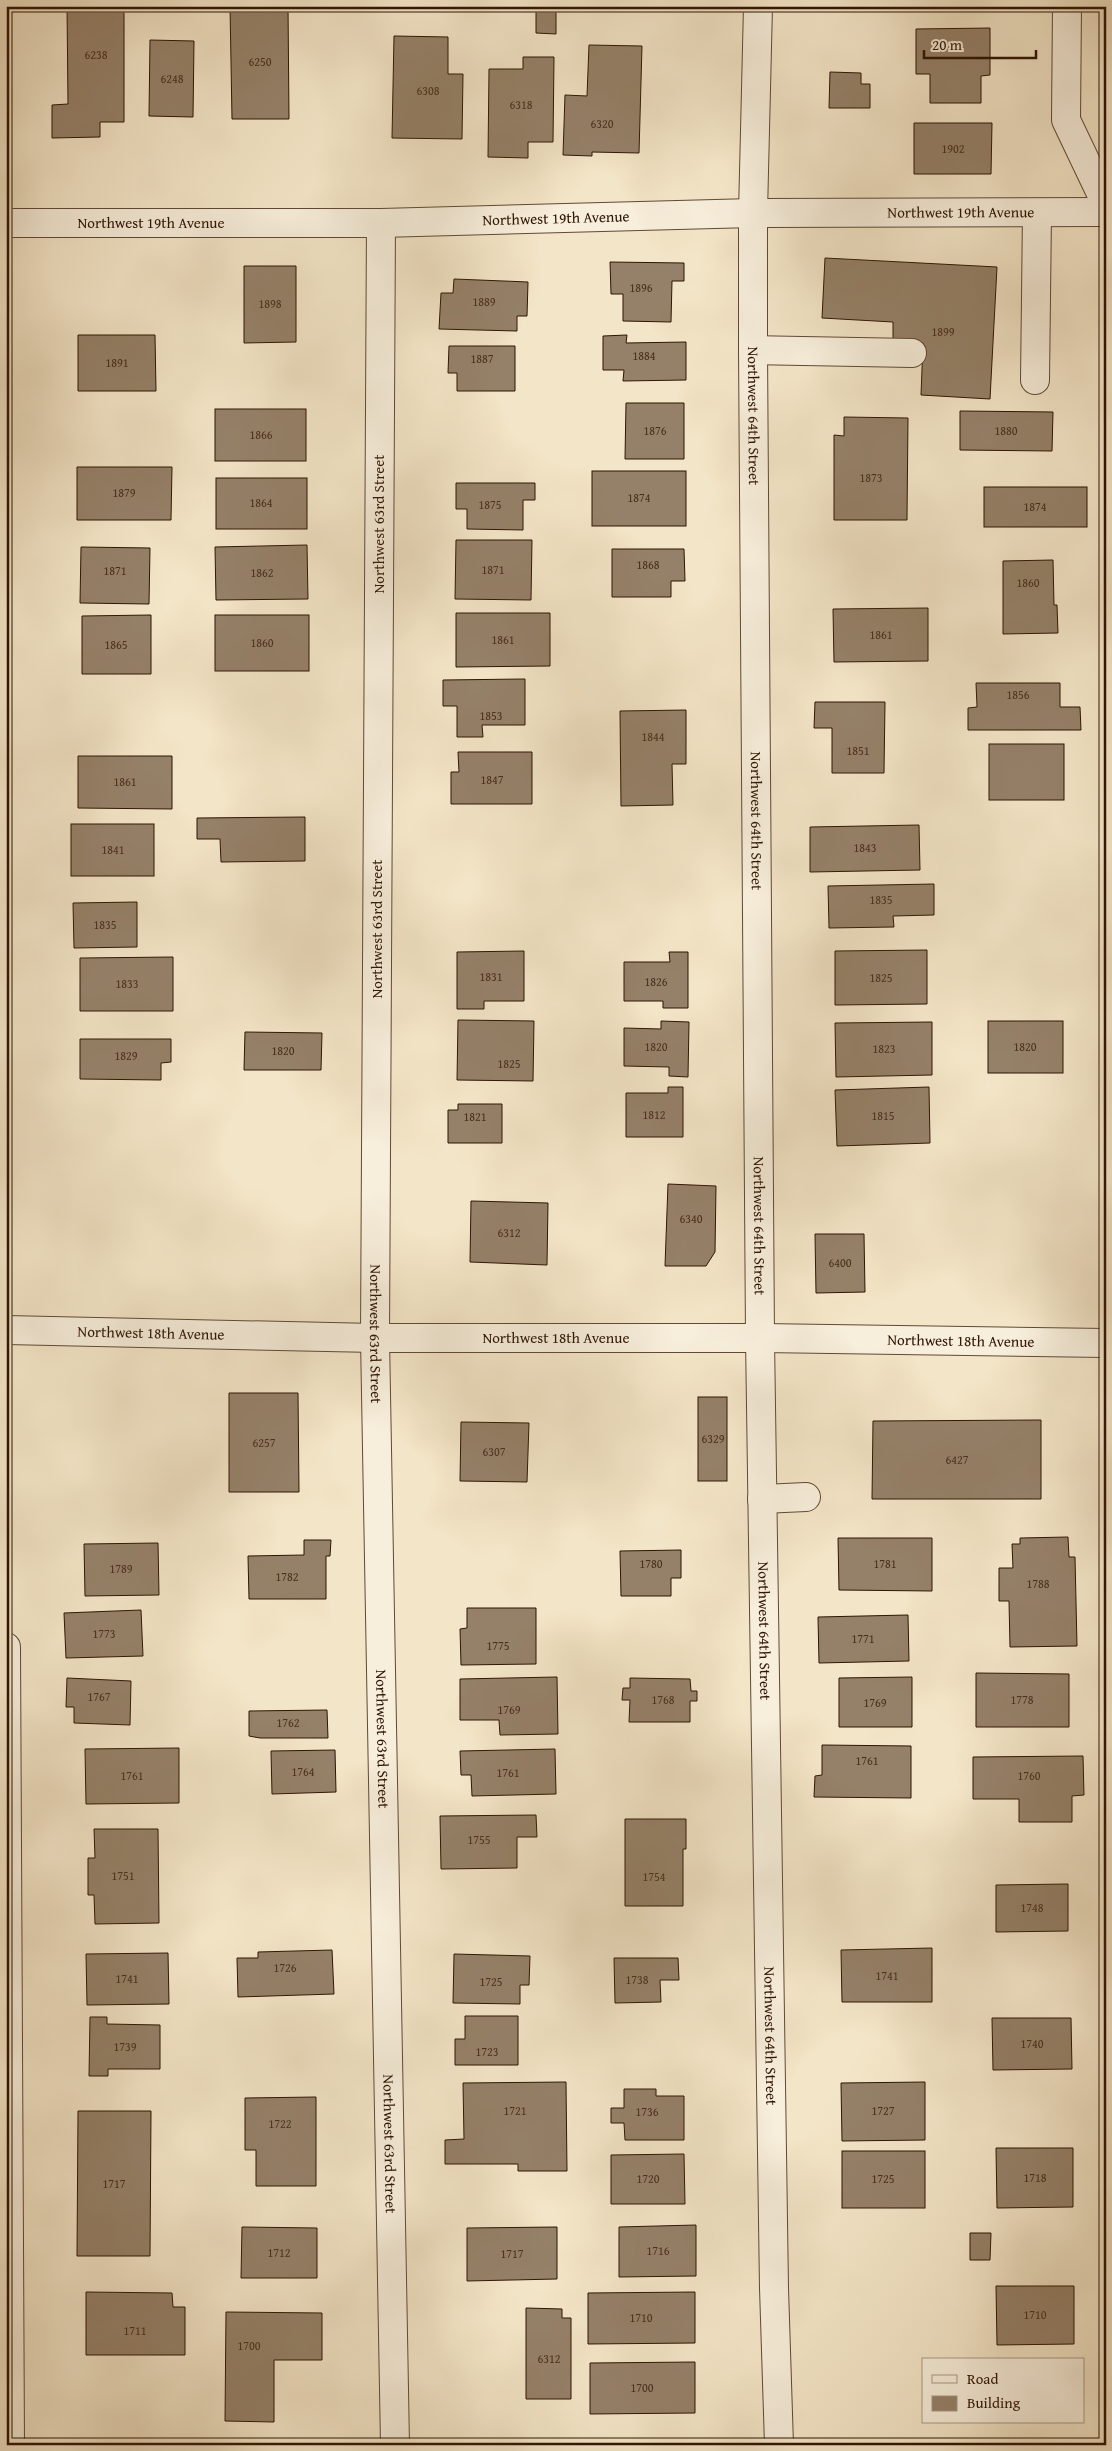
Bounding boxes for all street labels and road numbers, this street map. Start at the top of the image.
street label: Northwest 19th Avenue [887,201,1034,223]
street label: Northwest 19th Avenue [482,205,630,230]
street label: Northwest 19th Avenue [77,212,225,233]
street label: Northwest 64th Street [743,346,765,486]
street label: Northwest 63rd Street [368,454,389,594]
street label: Northwest 64th Street [746,751,768,891]
street label: Northwest 63rd Street [366,859,387,999]
street label: Northwest 64th Street [749,1156,771,1296]
street label: Northwest 63rd Street [365,1264,387,1404]
street label: Northwest 18th Avenue [77,1321,225,1345]
street label: Northwest 18th Avenue [482,1327,629,1348]
street label: Northwest 18th Avenue [887,1329,1035,1352]
street label: Northwest 64th Street [753,1561,776,1701]
street label: Northwest 63rd Street [371,1669,395,1809]
street label: Northwest 64th Street [759,1966,782,2106]
street label: Northwest 63rd Street [378,2074,402,2214]

